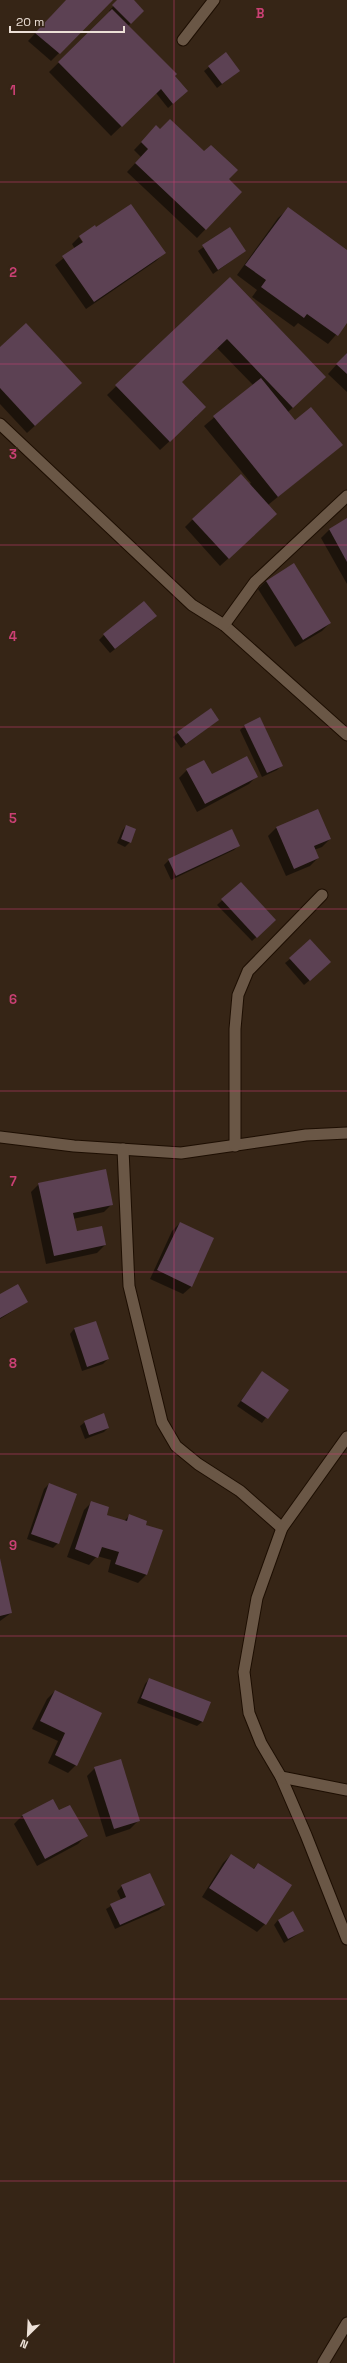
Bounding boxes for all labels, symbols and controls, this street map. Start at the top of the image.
text: B [256,5,265,22]
scale bar [10,8,124,34]
text: 20 m [16,14,44,30]
text: 1 [10,82,16,99]
text: 2 [9,264,17,281]
text: 3 [9,446,17,463]
text: 4 [9,628,17,645]
text: 5 [9,810,17,827]
text: 6 [9,991,17,1008]
text: 7 [9,1173,17,1190]
text: 8 [9,1355,17,1372]
text: 9 [9,1537,17,1554]
north arrow [8,2315,48,2355]
text: N [18,2336,30,2352]

